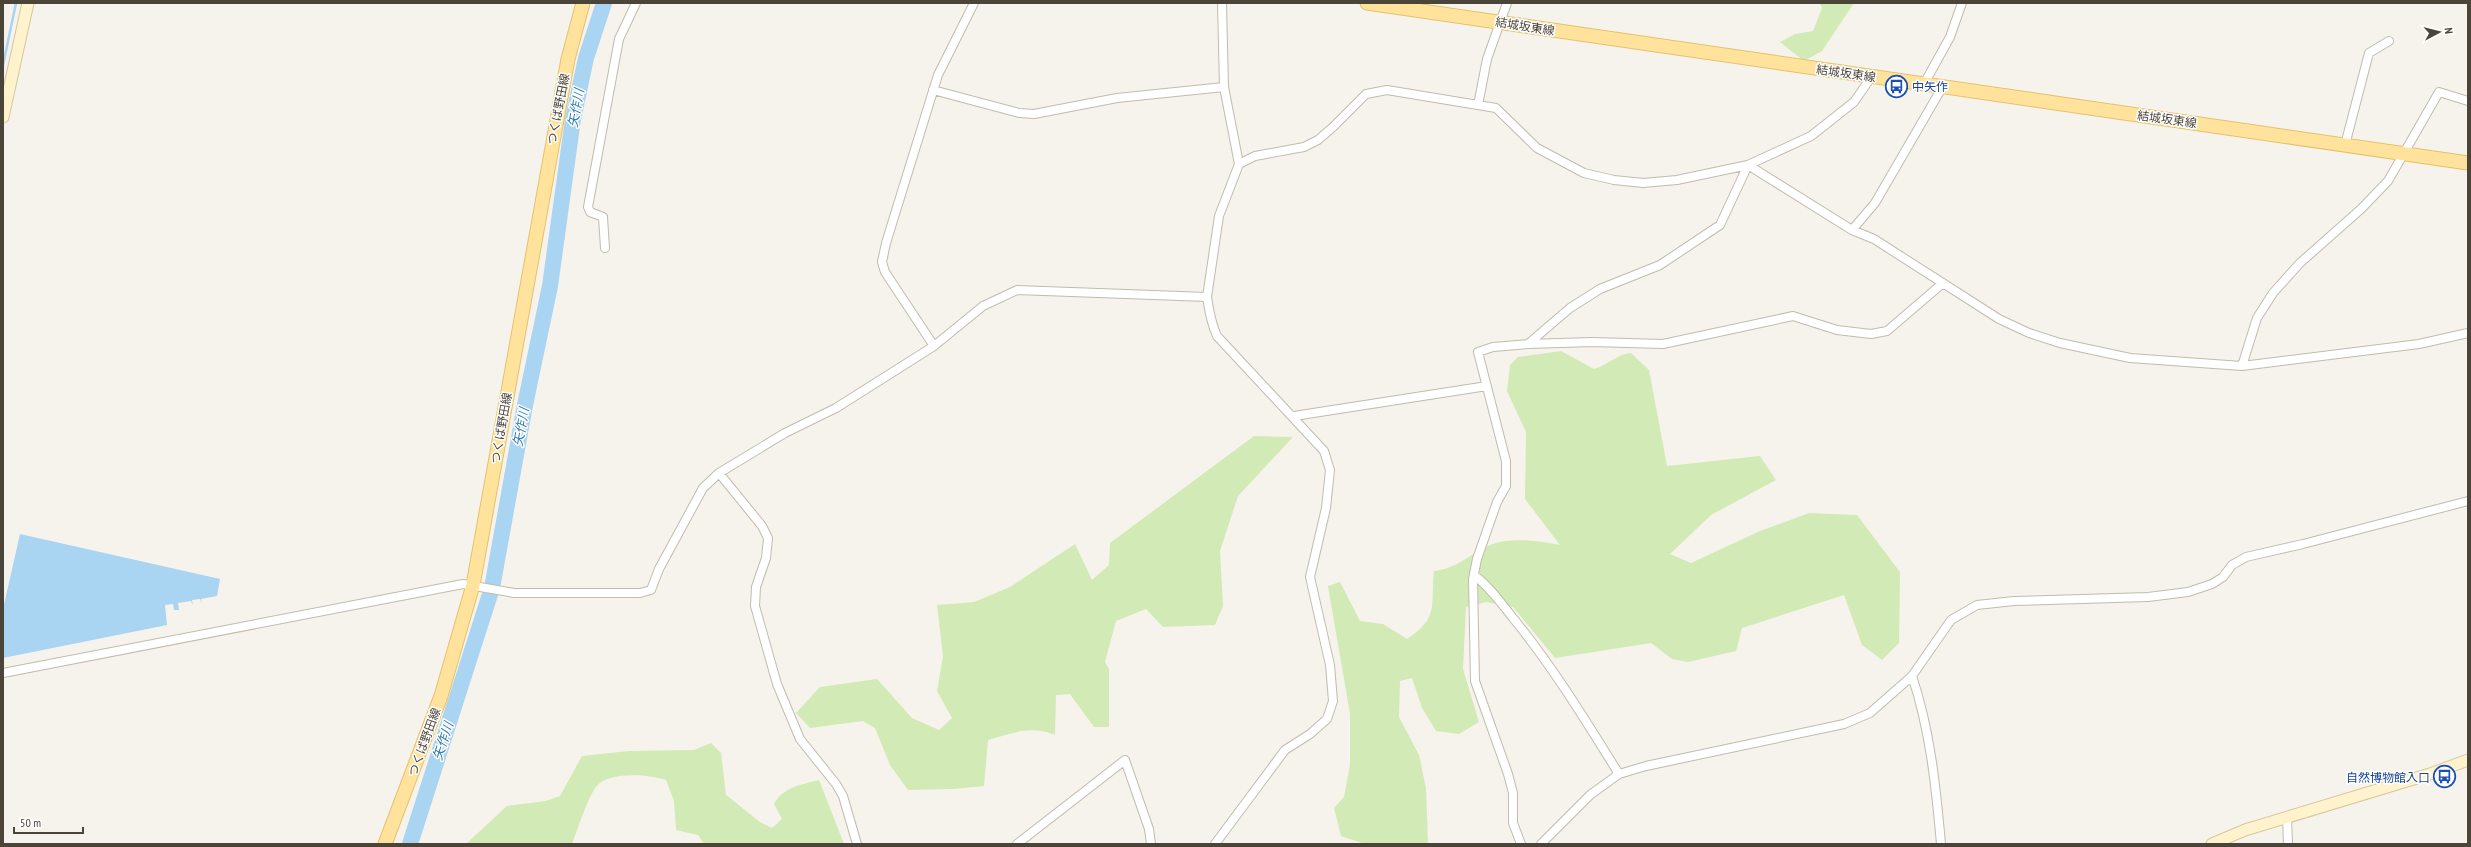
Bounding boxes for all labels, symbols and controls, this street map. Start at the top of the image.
north arrow [2419,12,2459,52]
street label: 結城坂東線 [1494,14,1556,38]
text: N [2442,27,2456,35]
street label: 結城坂東線 [1815,61,1877,85]
street label: つくば野田線 [544,72,572,146]
bus stop icon: 中矢作 [1884,73,1910,99]
place label: 中矢作 [1912,79,1948,94]
water label: 矢作川 [564,85,588,129]
street label: 結城坂東線 [2136,107,2198,131]
street label: つくば野田線 [487,391,515,465]
water label: 矢作川 [509,404,533,448]
street label: つくば野田線 [405,706,443,778]
water label: 矢作川 [429,718,458,762]
bus stop icon: 自然博物館入口 [2432,764,2458,790]
place label: 自然博物館入口 [2346,770,2430,785]
scale bar [14,809,83,835]
text: 50 m [20,815,41,830]

